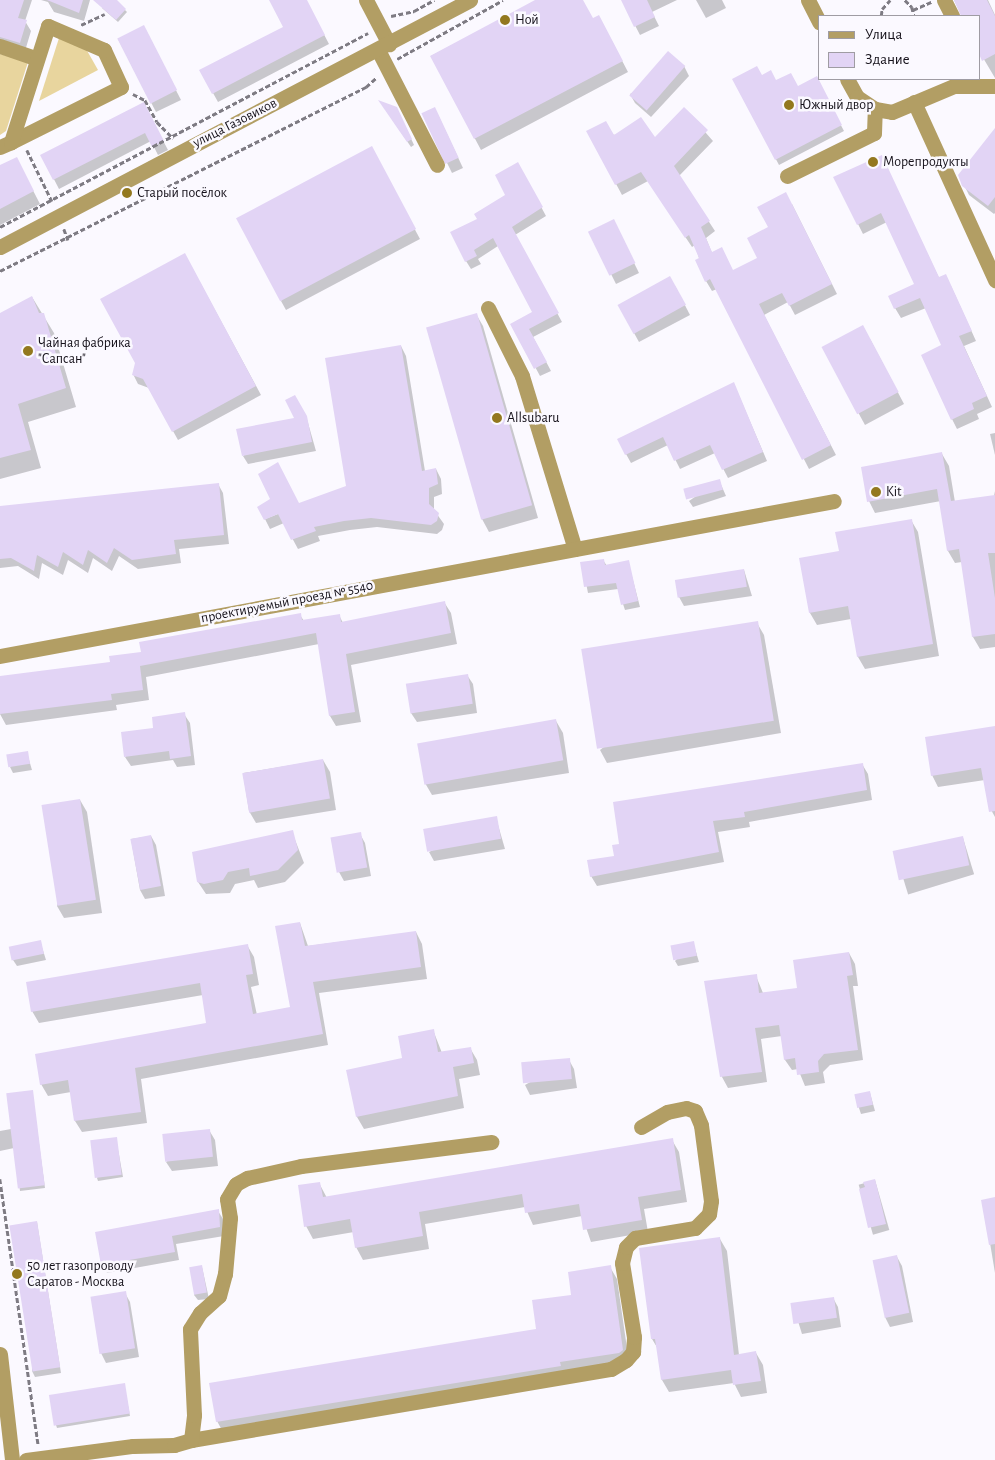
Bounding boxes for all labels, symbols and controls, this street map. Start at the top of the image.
place label: Ной [515,12,539,28]
marker: Ной [499,14,511,26]
legend [818,15,980,80]
text: Улица [865,27,902,42]
text: Здание [865,52,910,67]
street label: улица Газовиков [190,95,280,151]
place label: Южный двор [799,97,873,113]
marker: Южный двор [783,99,795,111]
place label: Морепродукты [883,154,969,170]
marker: Морепродукты [867,156,879,168]
place label: Старый посёлок [137,185,227,201]
marker: Старый посёлок [121,187,133,199]
place label: Чайная фабрика "Сапсан" [38,335,131,368]
marker: Чайная фабрика "Сапсан" [22,345,34,357]
place label: Allsubaru [507,410,560,426]
marker: Allsubaru [491,412,503,424]
place label: Kit [886,484,902,500]
marker: Kit [870,486,882,498]
street label: проектируемый проезд № 5540 [199,577,375,627]
place label: 50 лет газопроводу Саратов - Москва [27,1258,133,1290]
marker: 50 лет газопроводу Саратов - Москва [11,1268,23,1280]

